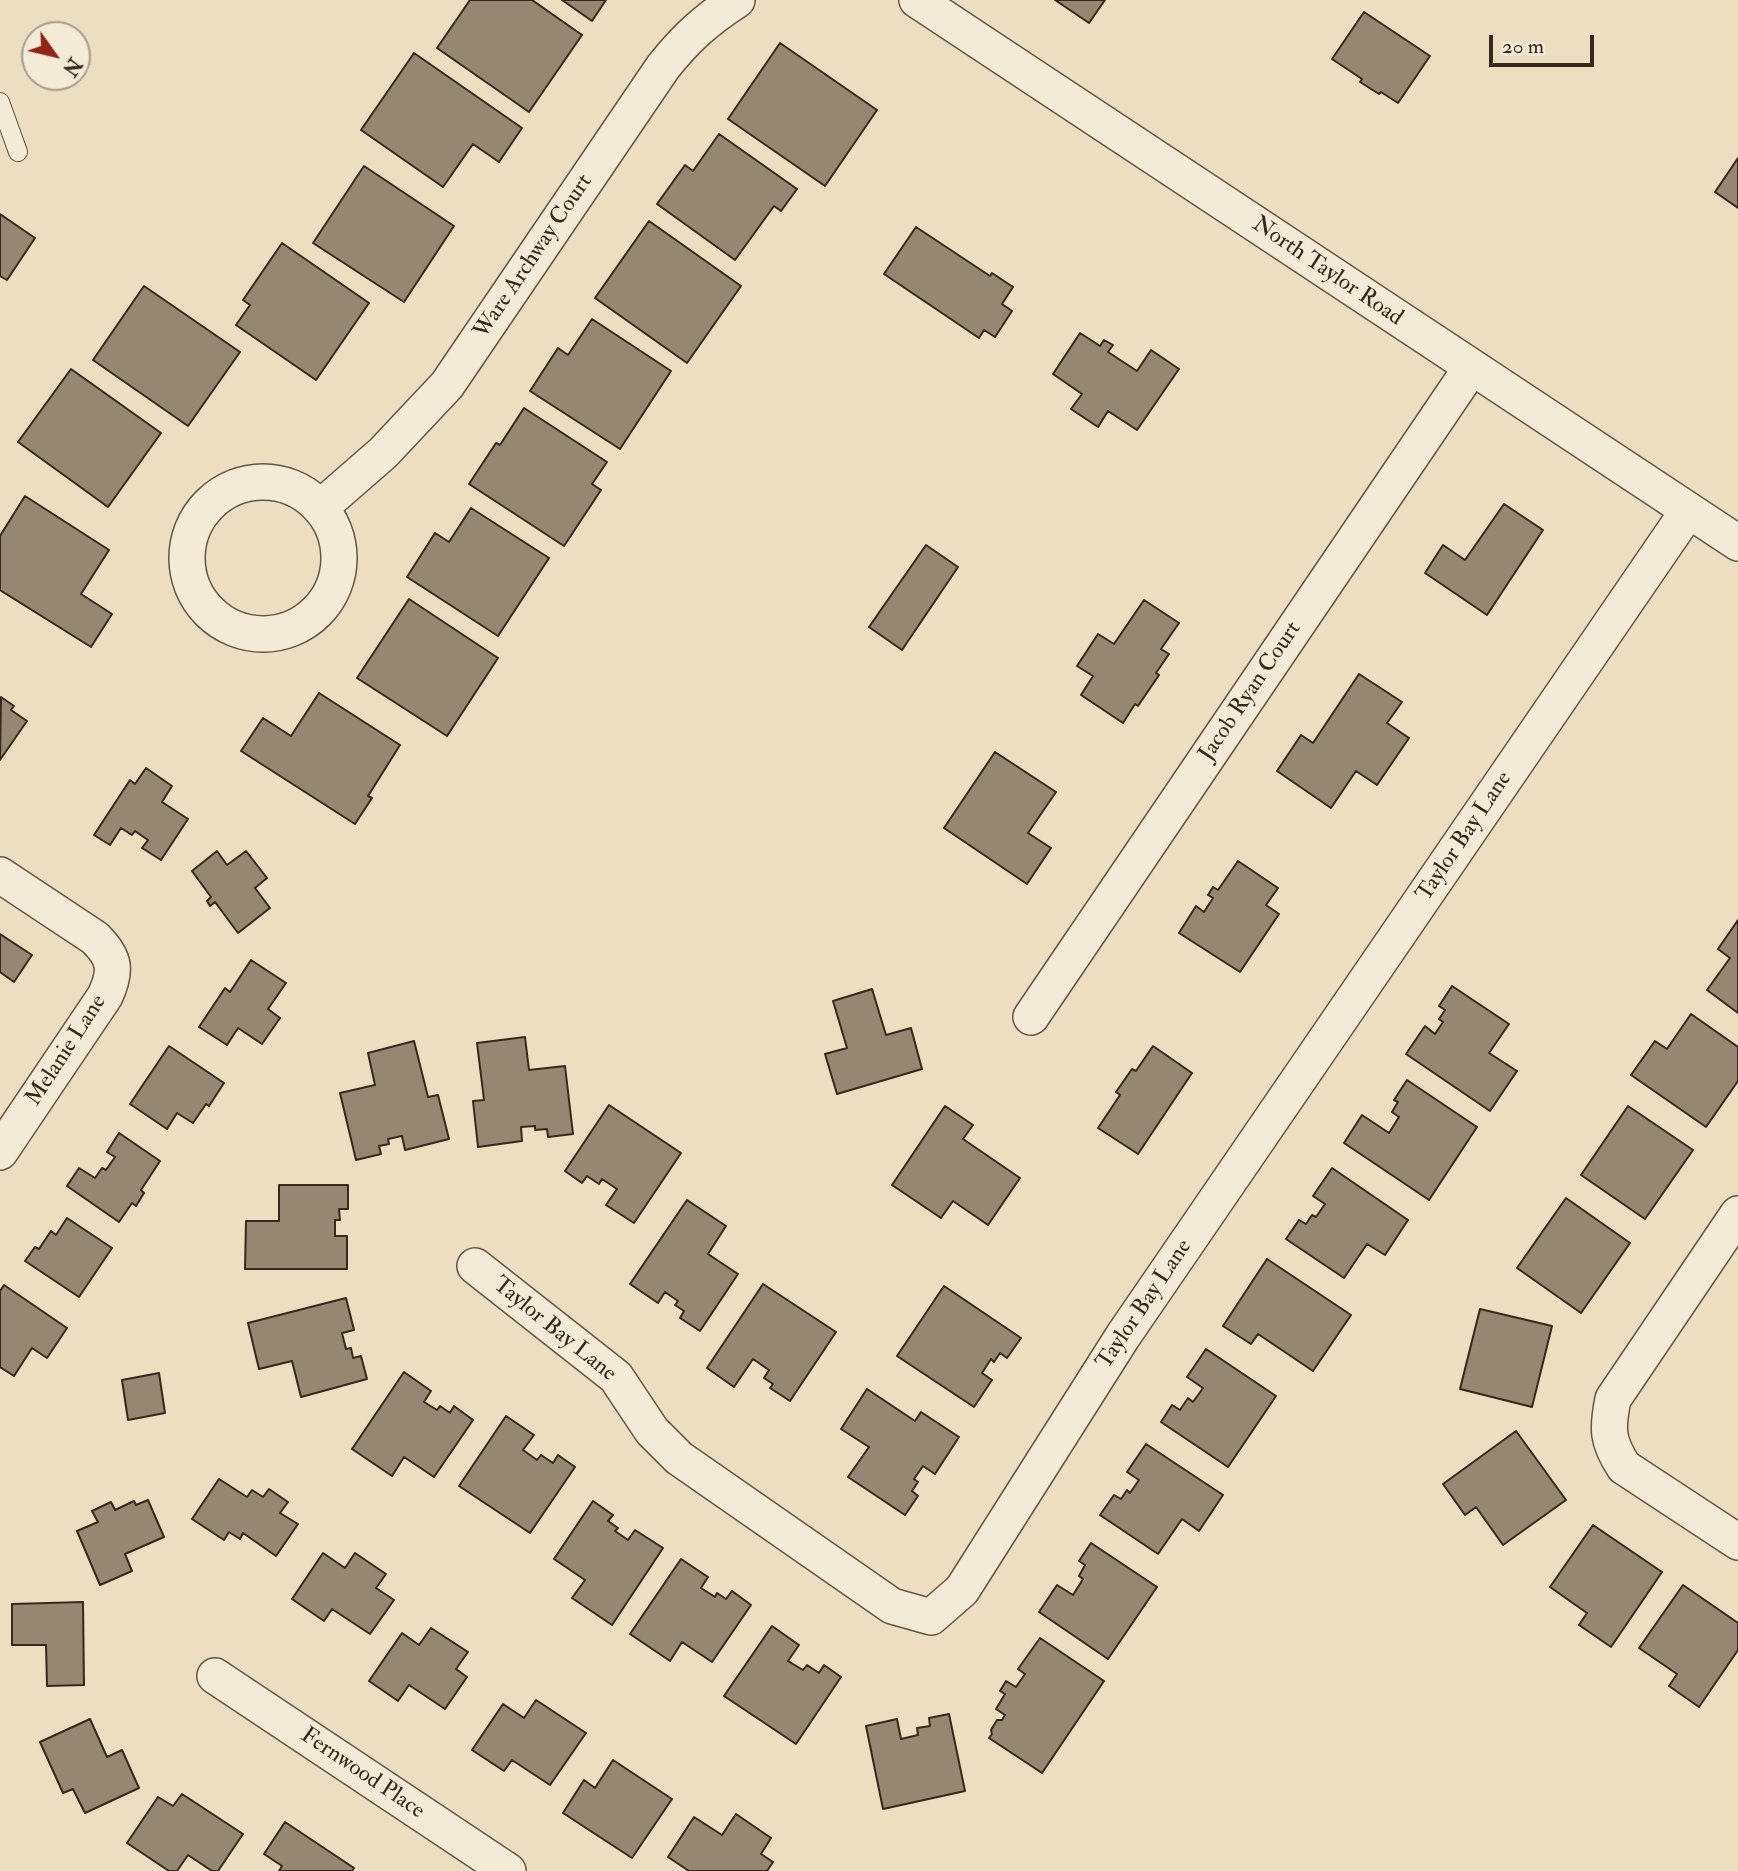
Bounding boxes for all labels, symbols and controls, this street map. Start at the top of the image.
north arrow [21,21,91,91]
scale bar [1493,21,1598,65]
text: 20 m [1502,33,1544,60]
text: N [57,53,86,80]
street label: Ware Archway Court [469,170,599,344]
street label: North Taylor Road [1246,211,1408,333]
street label: Jacob Ryan Court [1194,617,1308,767]
street label: Taylor Bay Lane [1411,767,1519,907]
street label: Melanie Lane [21,990,113,1112]
street label: Taylor Bay Lane [1091,1235,1199,1375]
street label: Taylor Bay Lane [487,1272,621,1388]
street label: Fernwood Place [295,1722,429,1826]

